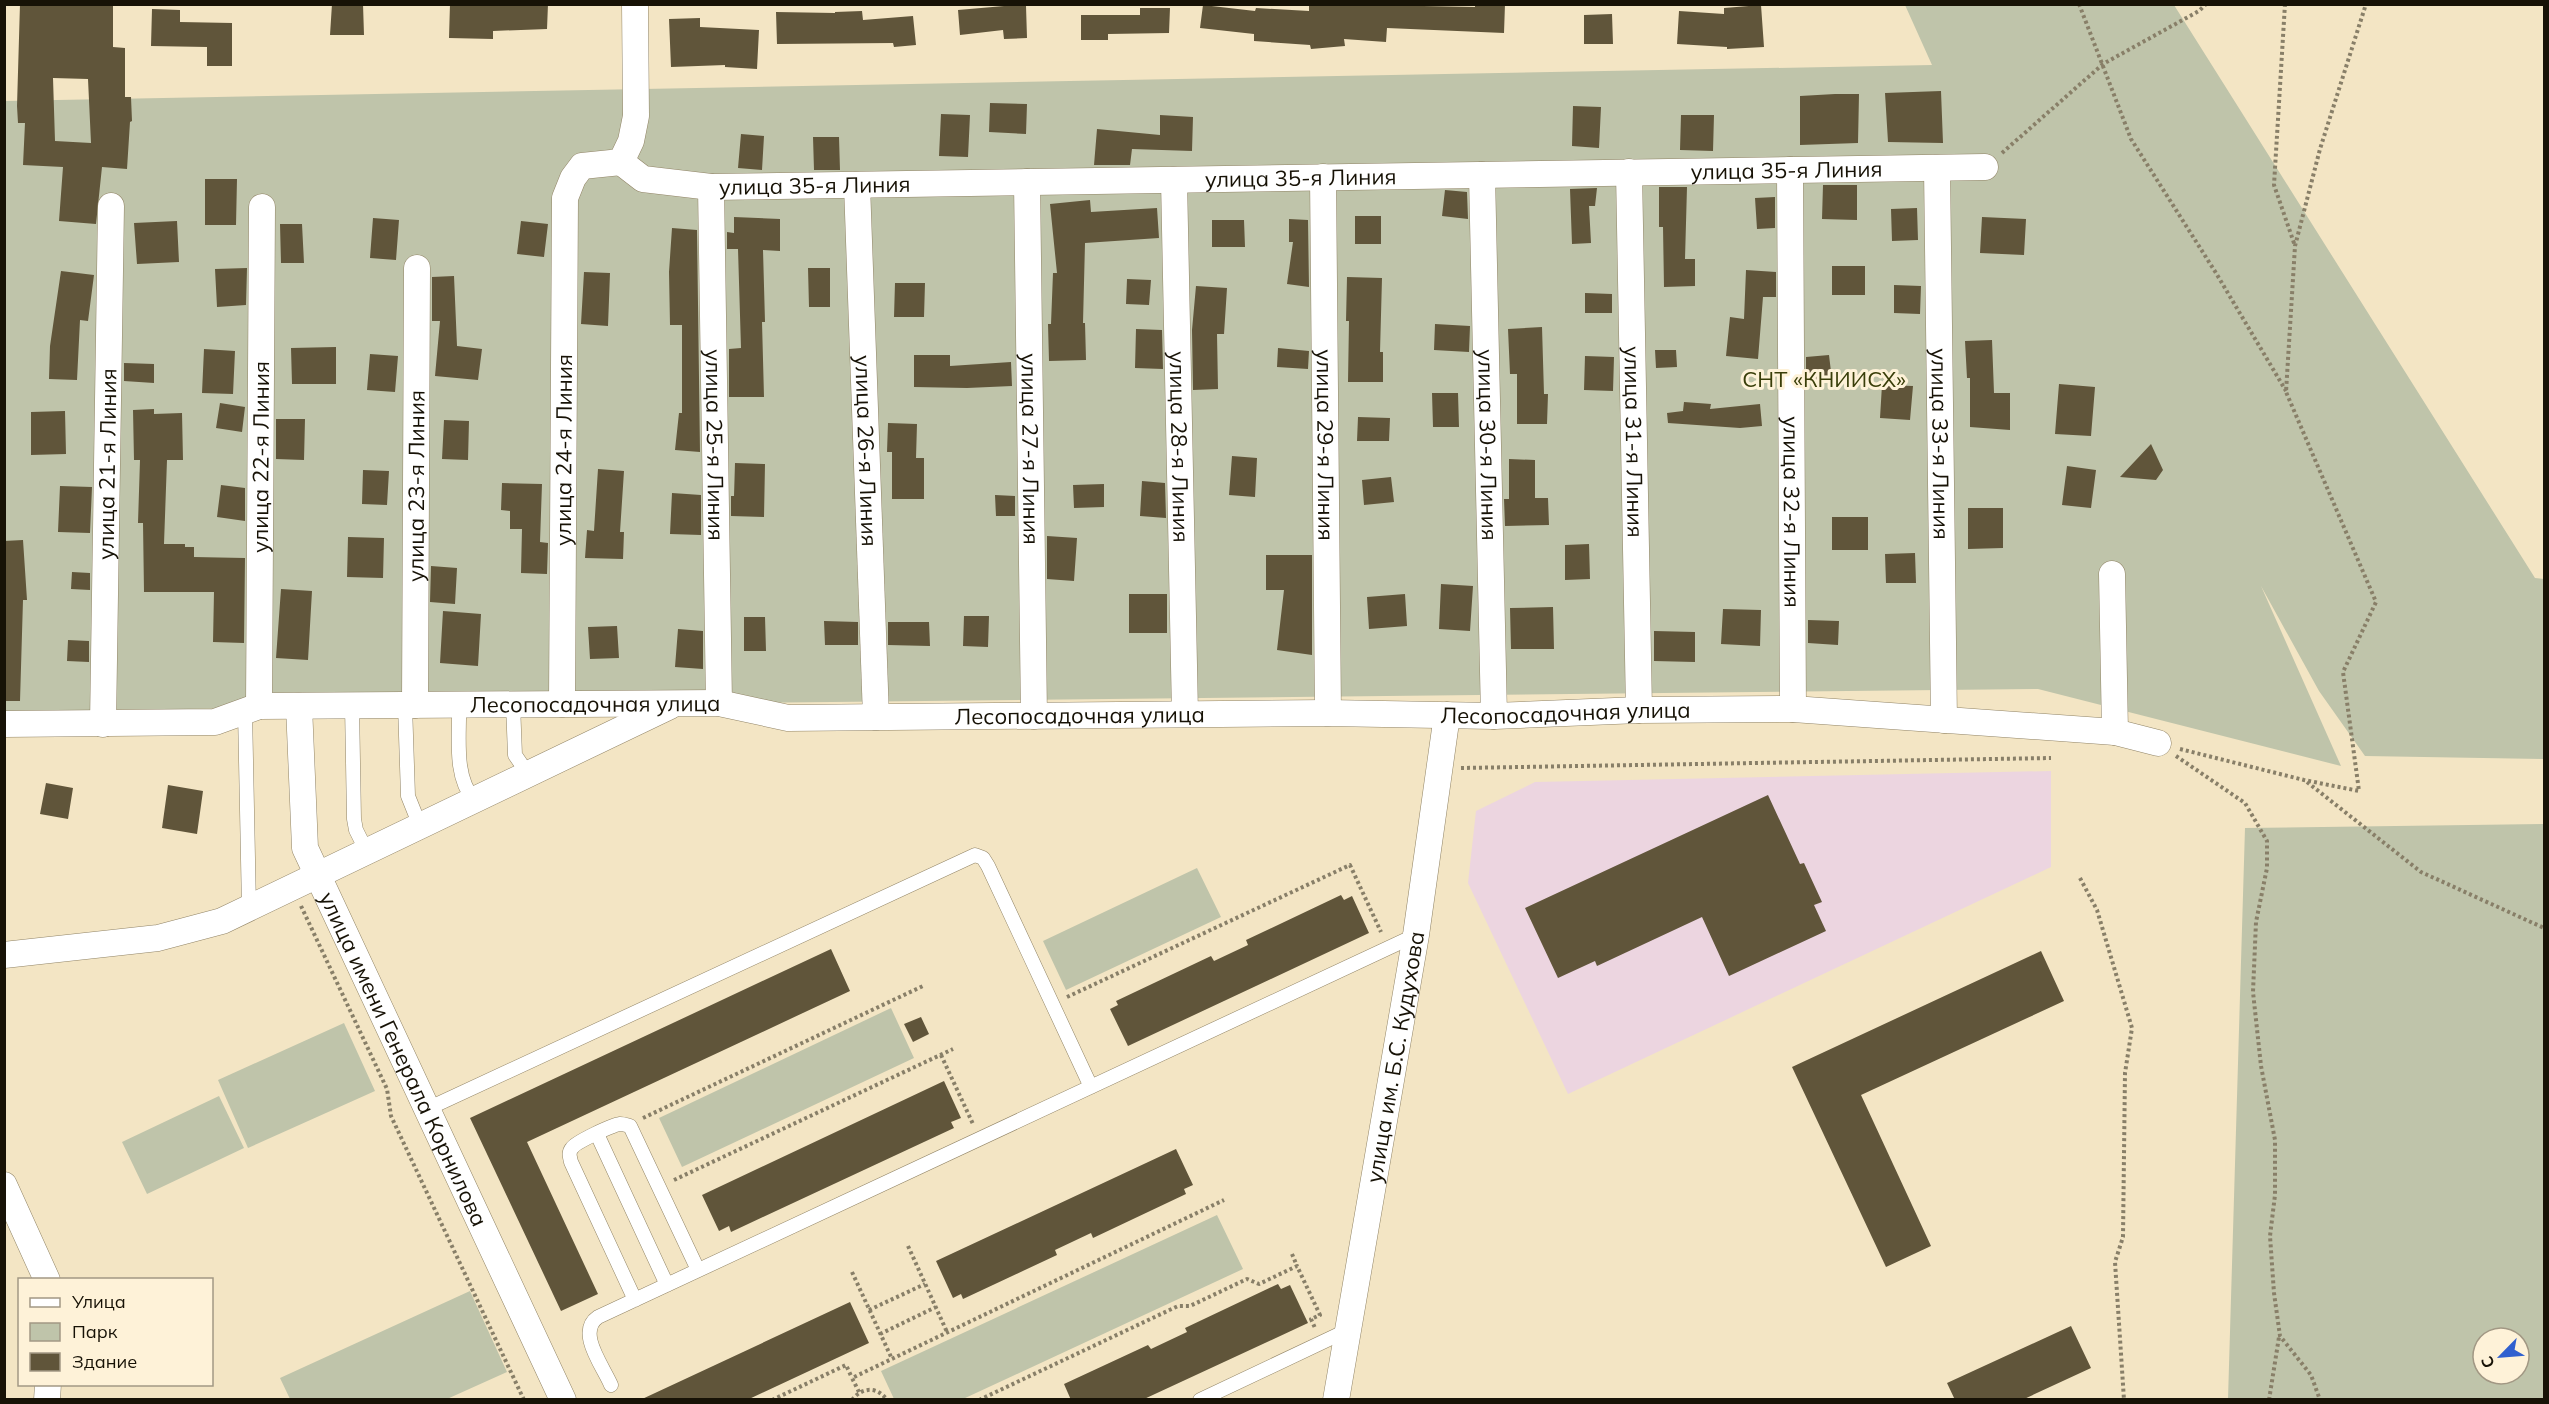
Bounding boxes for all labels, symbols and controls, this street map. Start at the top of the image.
street label: улица 35-я Линия [1691,155,1883,186]
street label: улица 35-я Линия [1205,162,1397,193]
street label: улица 35-я Линия [719,170,911,201]
street label: улица 31-я Линия [1618,346,1650,538]
street label: улица 33-я Линия [1925,348,1956,540]
street label: улица 25-я Линия [700,349,730,541]
street label: улица 29-я Линия [1311,349,1340,541]
street label: улица 30-я Линия [1472,349,1504,541]
street label: улица 28-я Линия [1164,351,1195,543]
street label: улица 27-я Линия [1015,353,1046,545]
street label: улица 24-я Линия [549,354,578,546]
street label: улица 26-я Линия [849,355,884,547]
street label: улица 22-я Линия [246,361,275,553]
park label: СНТ «КНИИСХ» [1742,365,1906,393]
street label: улица 21-я Линия [92,368,122,560]
street label: улица 23-я Линия [402,390,430,582]
street label: улица 32-я Линия [1777,416,1806,608]
street label: Лесопосадочная улица [470,689,720,719]
street label: Лесопосадочная улица [1440,696,1691,730]
street label: Лесопосадочная улица [954,700,1205,730]
street label: улица имени Генерала Корнилова [313,887,494,1231]
street label: улица им. Б.С. Кудухова [1360,929,1430,1185]
legend [18,1278,213,1386]
text: Улица [71,1290,126,1313]
text: Парк [72,1320,118,1343]
north arrow [2471,1326,2531,1386]
text: Здание [72,1350,137,1373]
text: С [2476,1353,2499,1372]

